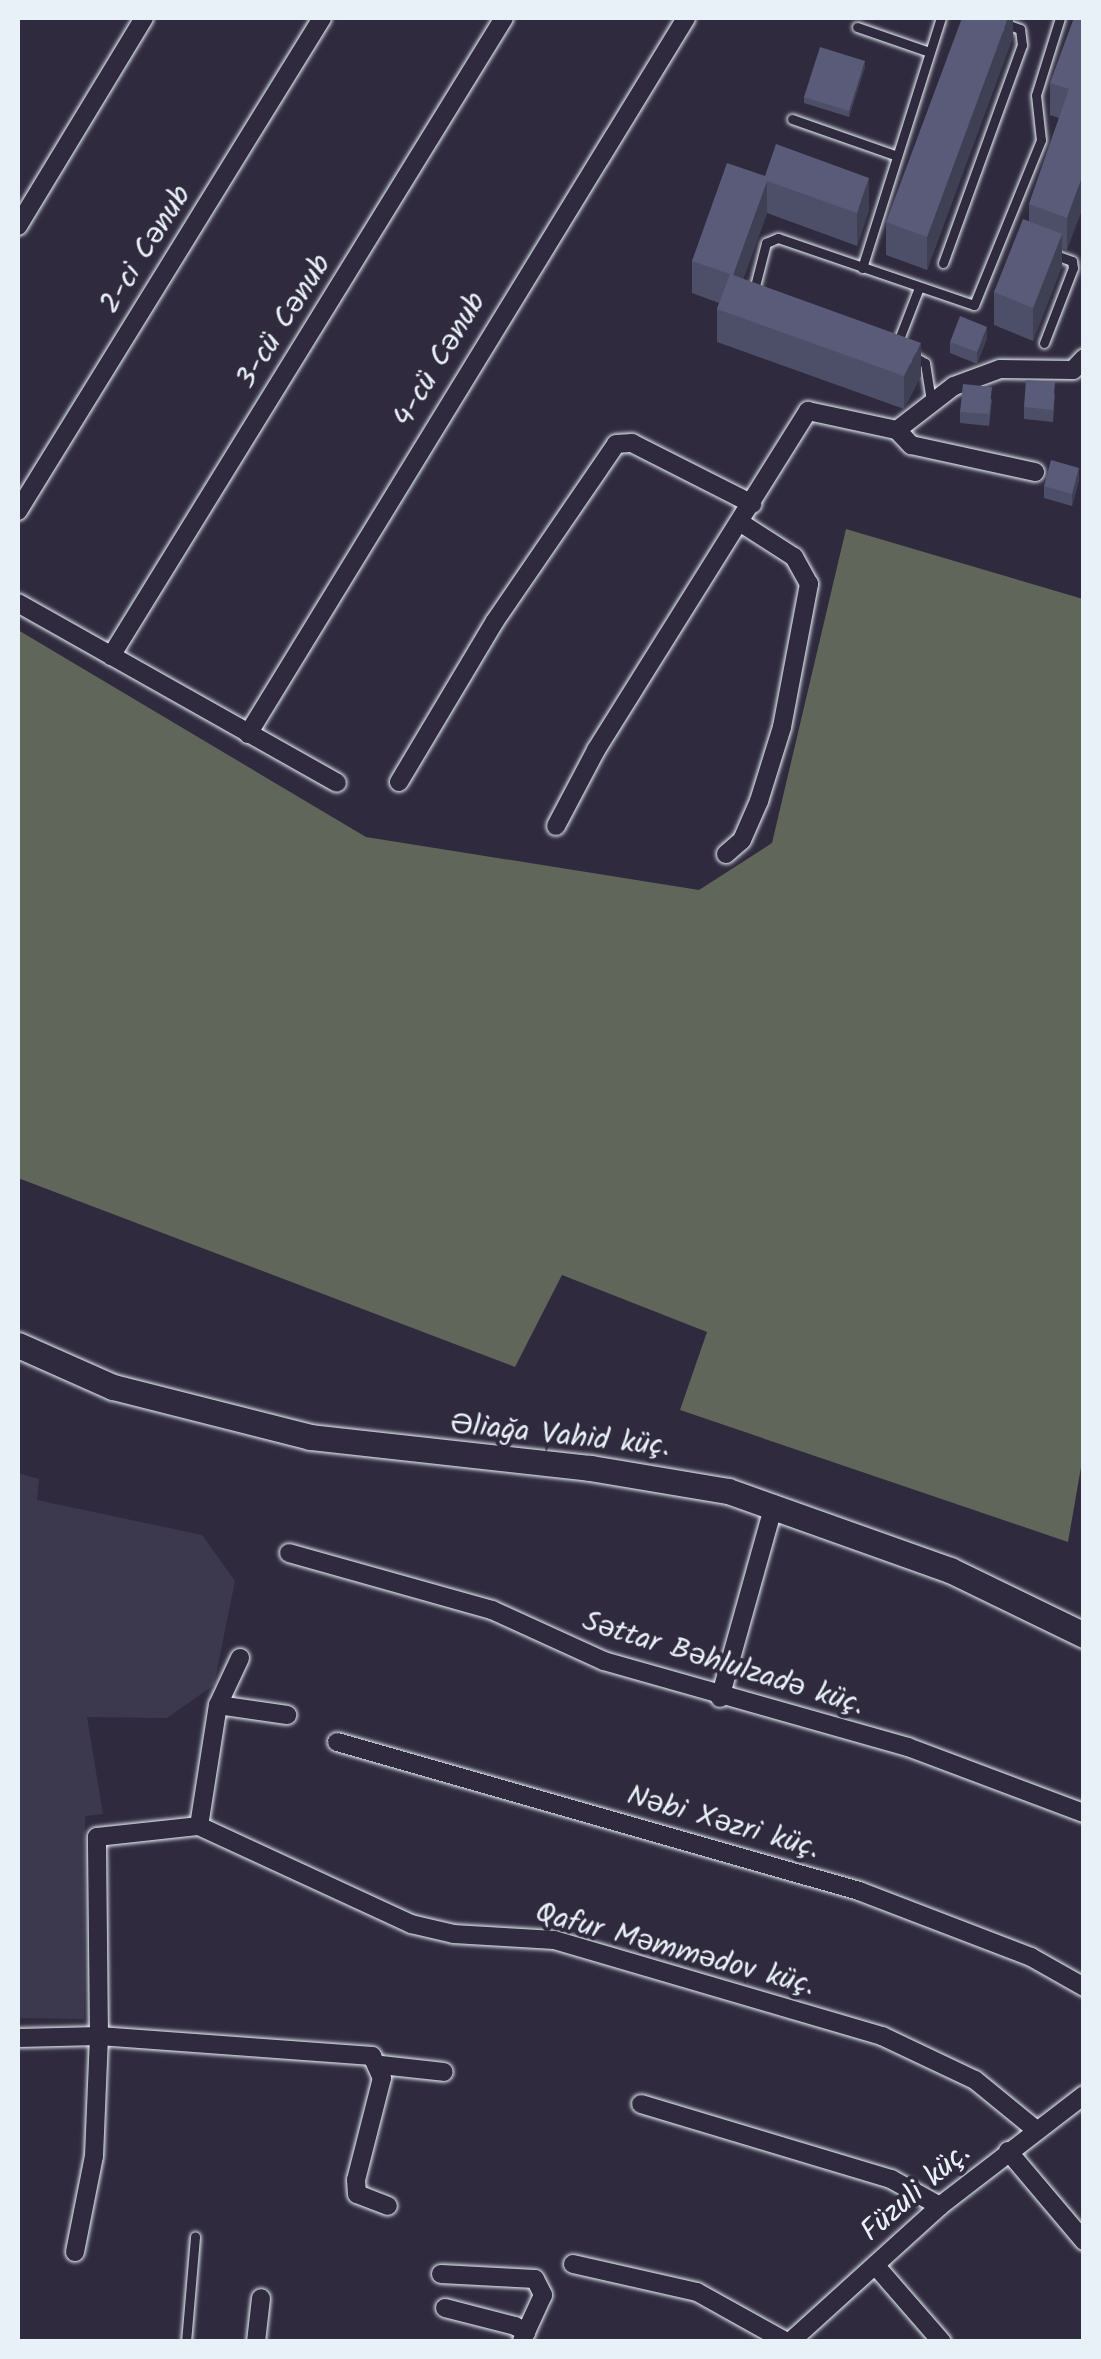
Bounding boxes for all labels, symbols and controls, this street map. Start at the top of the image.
street label: 2-ci Cənub [92,179,200,321]
street label: 3-cü Cənub [229,248,339,396]
street label: 4-cü Cənub [386,286,494,434]
street label: Əliağa Vahid küç. [448,1407,672,1465]
street label: Səttar Bəhlulzadə küç. [578,1604,868,1724]
street label: Nəbi Xəzri küç. [623,1778,823,1868]
street label: Qafur Məmmədov küç. [531,1895,819,2005]
street label: Füzuli küç. [854,2136,978,2250]

